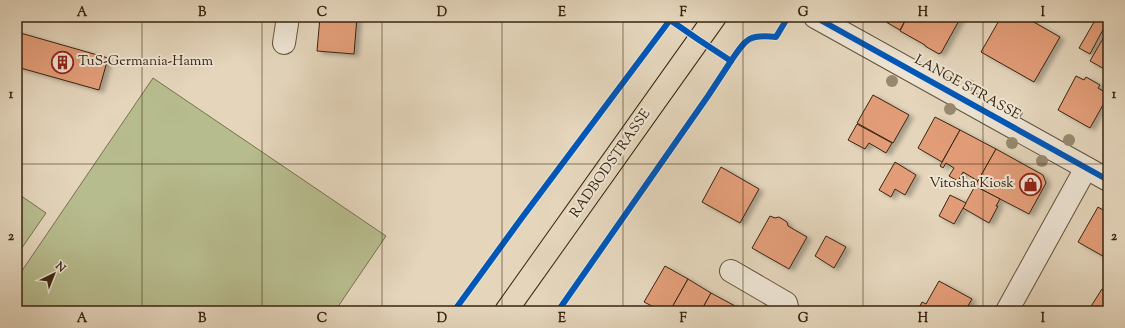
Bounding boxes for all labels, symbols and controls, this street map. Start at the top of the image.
text: A [77,4,88,22]
text: B [198,4,207,22]
text: C [317,4,327,22]
text: D [437,4,447,22]
text: E [558,4,566,22]
text: F [679,4,687,22]
text: G [798,4,809,22]
text: H [918,4,929,22]
text: I [1041,4,1046,22]
building icon: TuS-Germania-Hamm [49,49,75,75]
street label: LANGE STRASSE [910,51,1024,126]
place label: TuS-Germania-Hamm [78,52,213,72]
text: 1 [9,86,14,104]
text: 1 [1112,86,1117,104]
street label: RADBODSTRASSE [566,105,656,223]
shop icon: Vitosha Kiosk [1017,171,1043,197]
place label: Vitosha Kiosk [929,174,1014,194]
text: 2 [8,228,15,246]
text: 2 [1111,228,1118,246]
north arrow [34,254,74,294]
text: N [51,258,69,276]
text: A [77,310,88,328]
text: B [198,310,207,328]
text: C [317,310,327,328]
text: D [437,310,447,328]
text: E [558,310,566,328]
text: F [679,310,687,328]
text: G [798,310,809,328]
text: H [918,310,929,328]
text: I [1041,310,1046,328]

